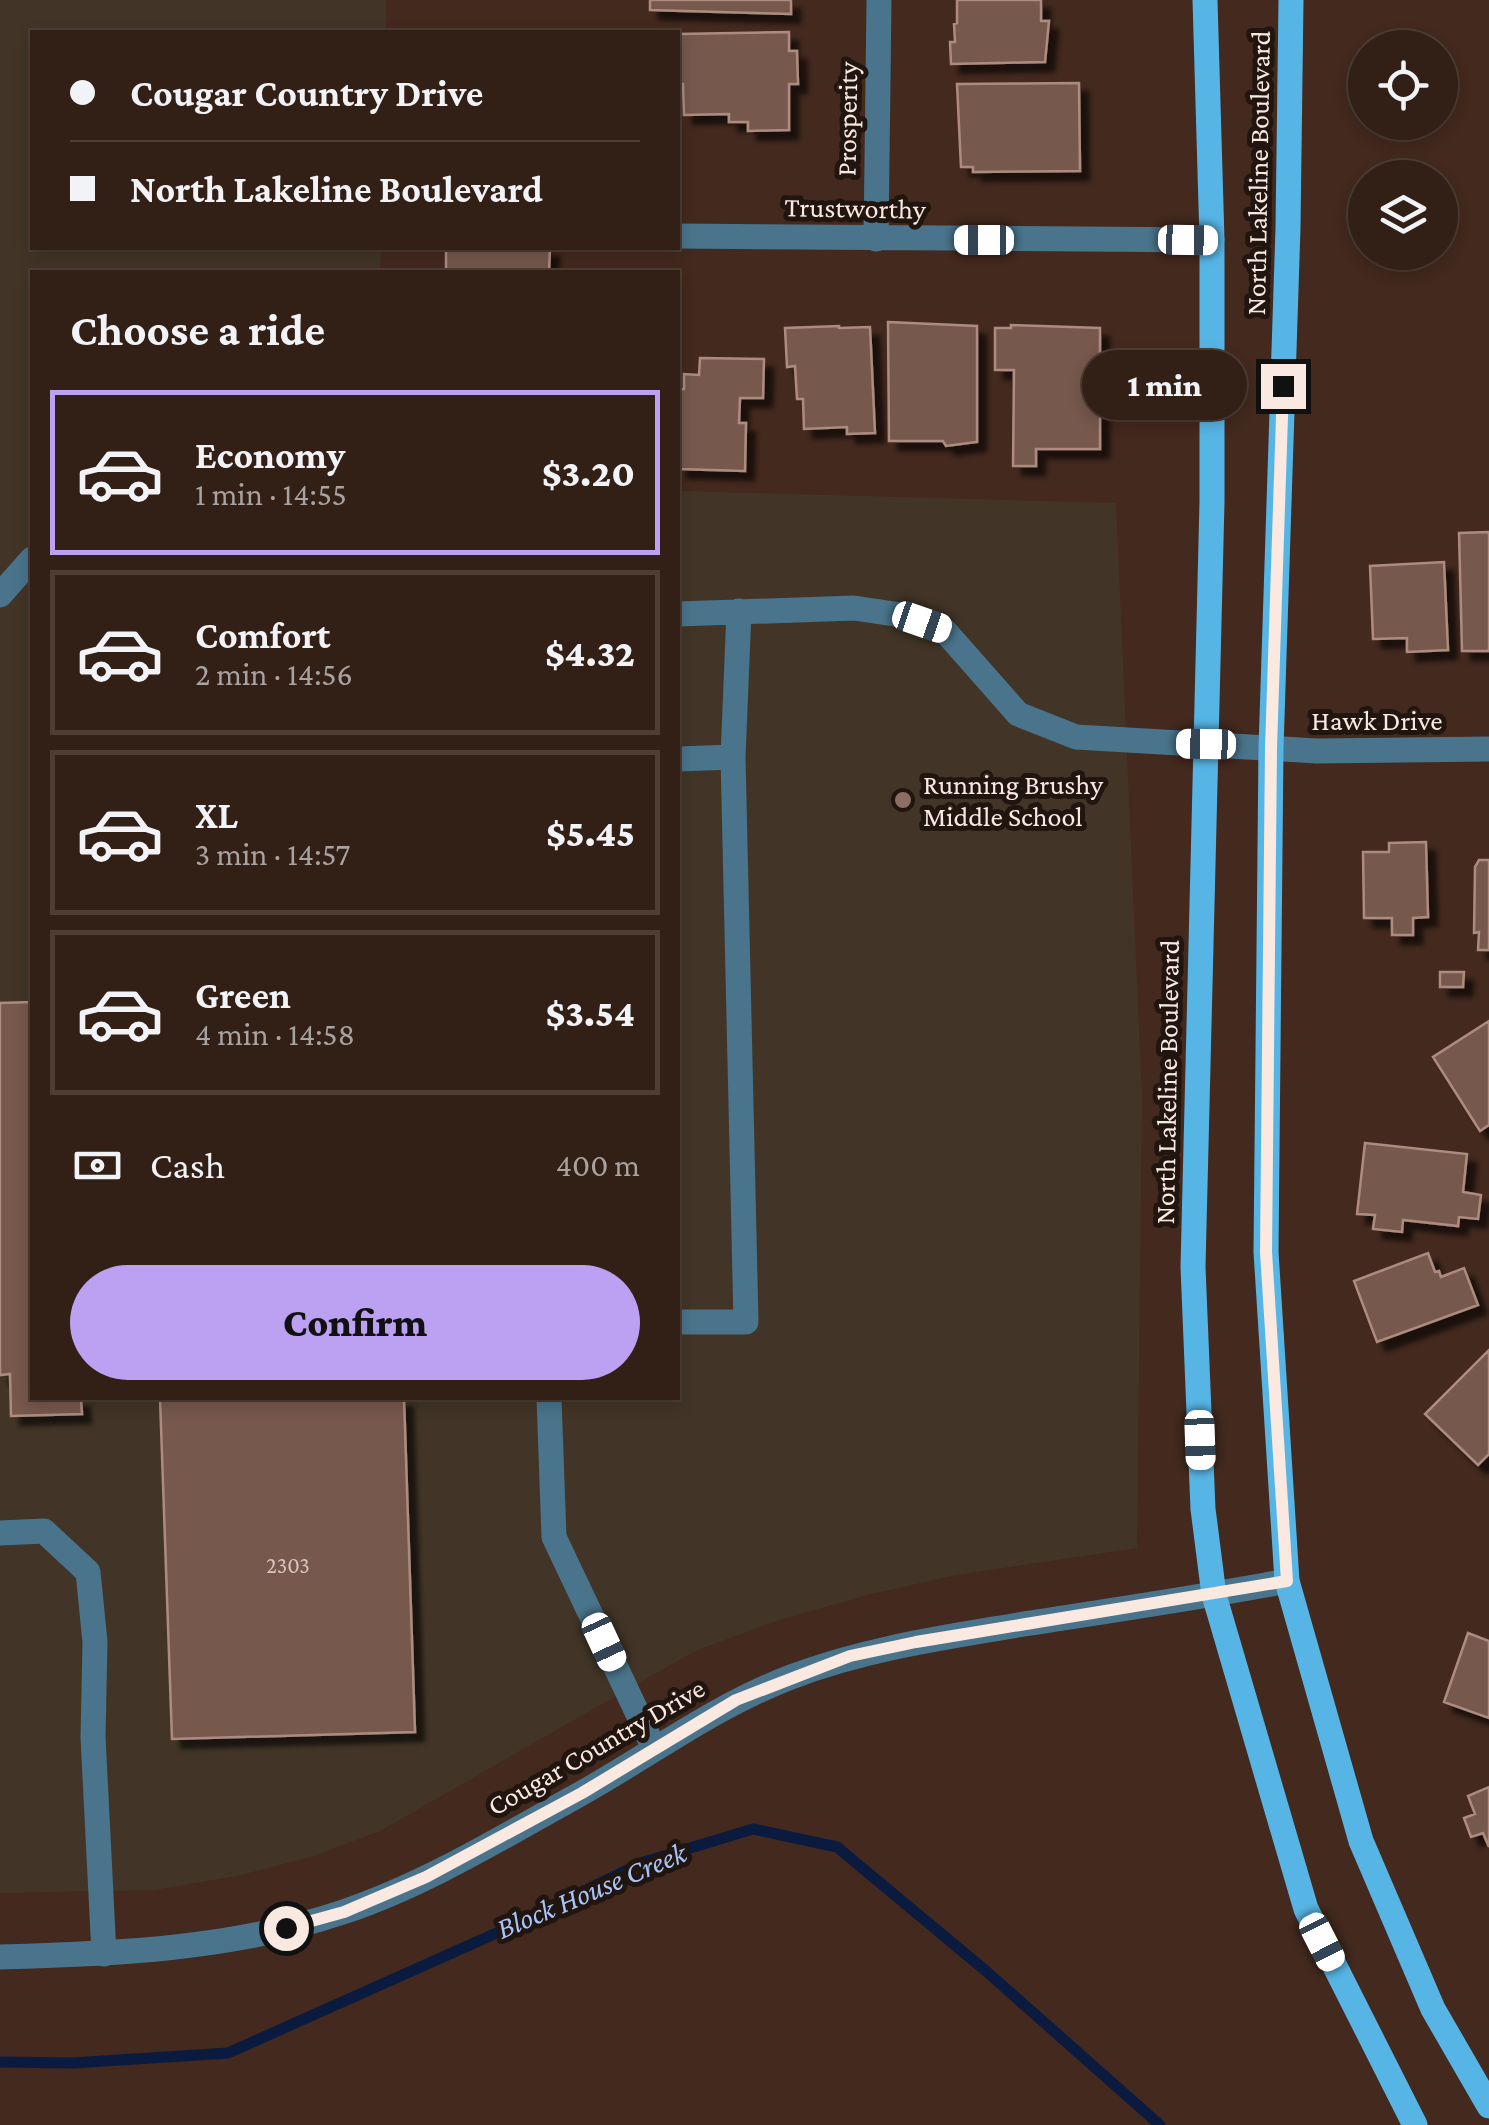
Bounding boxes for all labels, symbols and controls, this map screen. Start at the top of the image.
street label: North Lakeline Boulevard [1240,30,1276,316]
map controls [1348,30,1458,270]
button: locate [1348,30,1458,140]
street label: Prosperity [831,60,864,177]
text: Cougar Country Drive [130,72,483,114]
button: layers [1348,160,1458,270]
text: North Lakeline Boulevard [130,168,543,210]
street label: Trustworthy [784,191,927,225]
car [1158,224,1218,256]
car [954,225,1014,255]
text: Choose a ride [70,305,325,355]
callout: 1 min [1083,351,1248,421]
route end [1261,364,1306,409]
text: 1 min [1127,367,1202,403]
icon: car [75,428,165,518]
text: Economy [195,434,345,476]
text: $3.20 [542,452,635,494]
text: 1 min · 14:55 [195,476,347,512]
car [889,598,955,646]
icon: car [75,608,165,698]
text: Comfort [195,614,331,656]
text: $4.32 [545,632,635,674]
text: 2 min · 14:56 [195,656,353,692]
street label: Hawk Drive [1311,705,1443,736]
car [1176,728,1236,760]
place label: Running Brushy Middle School [923,769,1104,832]
icon: car [75,788,165,878]
marker: Running Brushy Middle School [892,789,914,811]
text: XL [195,794,238,836]
text: $5.45 [546,812,635,854]
text: 3 min · 14:57 [195,836,350,872]
street label: North Lakeline Boulevard [1149,939,1185,1225]
icon: car [75,968,165,1058]
text: Green [195,974,291,1016]
text: $3.54 [546,992,635,1034]
text: 4 min · 14:58 [195,1016,355,1052]
icon: cash [70,1138,125,1193]
text: Cash [150,1144,225,1186]
text: 400 m [556,1147,640,1183]
button: Confirm [70,1265,640,1380]
car [1184,1409,1216,1471]
house number: 2303 [266,1553,310,1578]
car [578,1608,630,1676]
street label: Cougar Country Drive [482,1672,710,1822]
water label: Block House Creek [491,1834,693,1945]
route start [264,1906,309,1951]
car [1295,1908,1349,1976]

